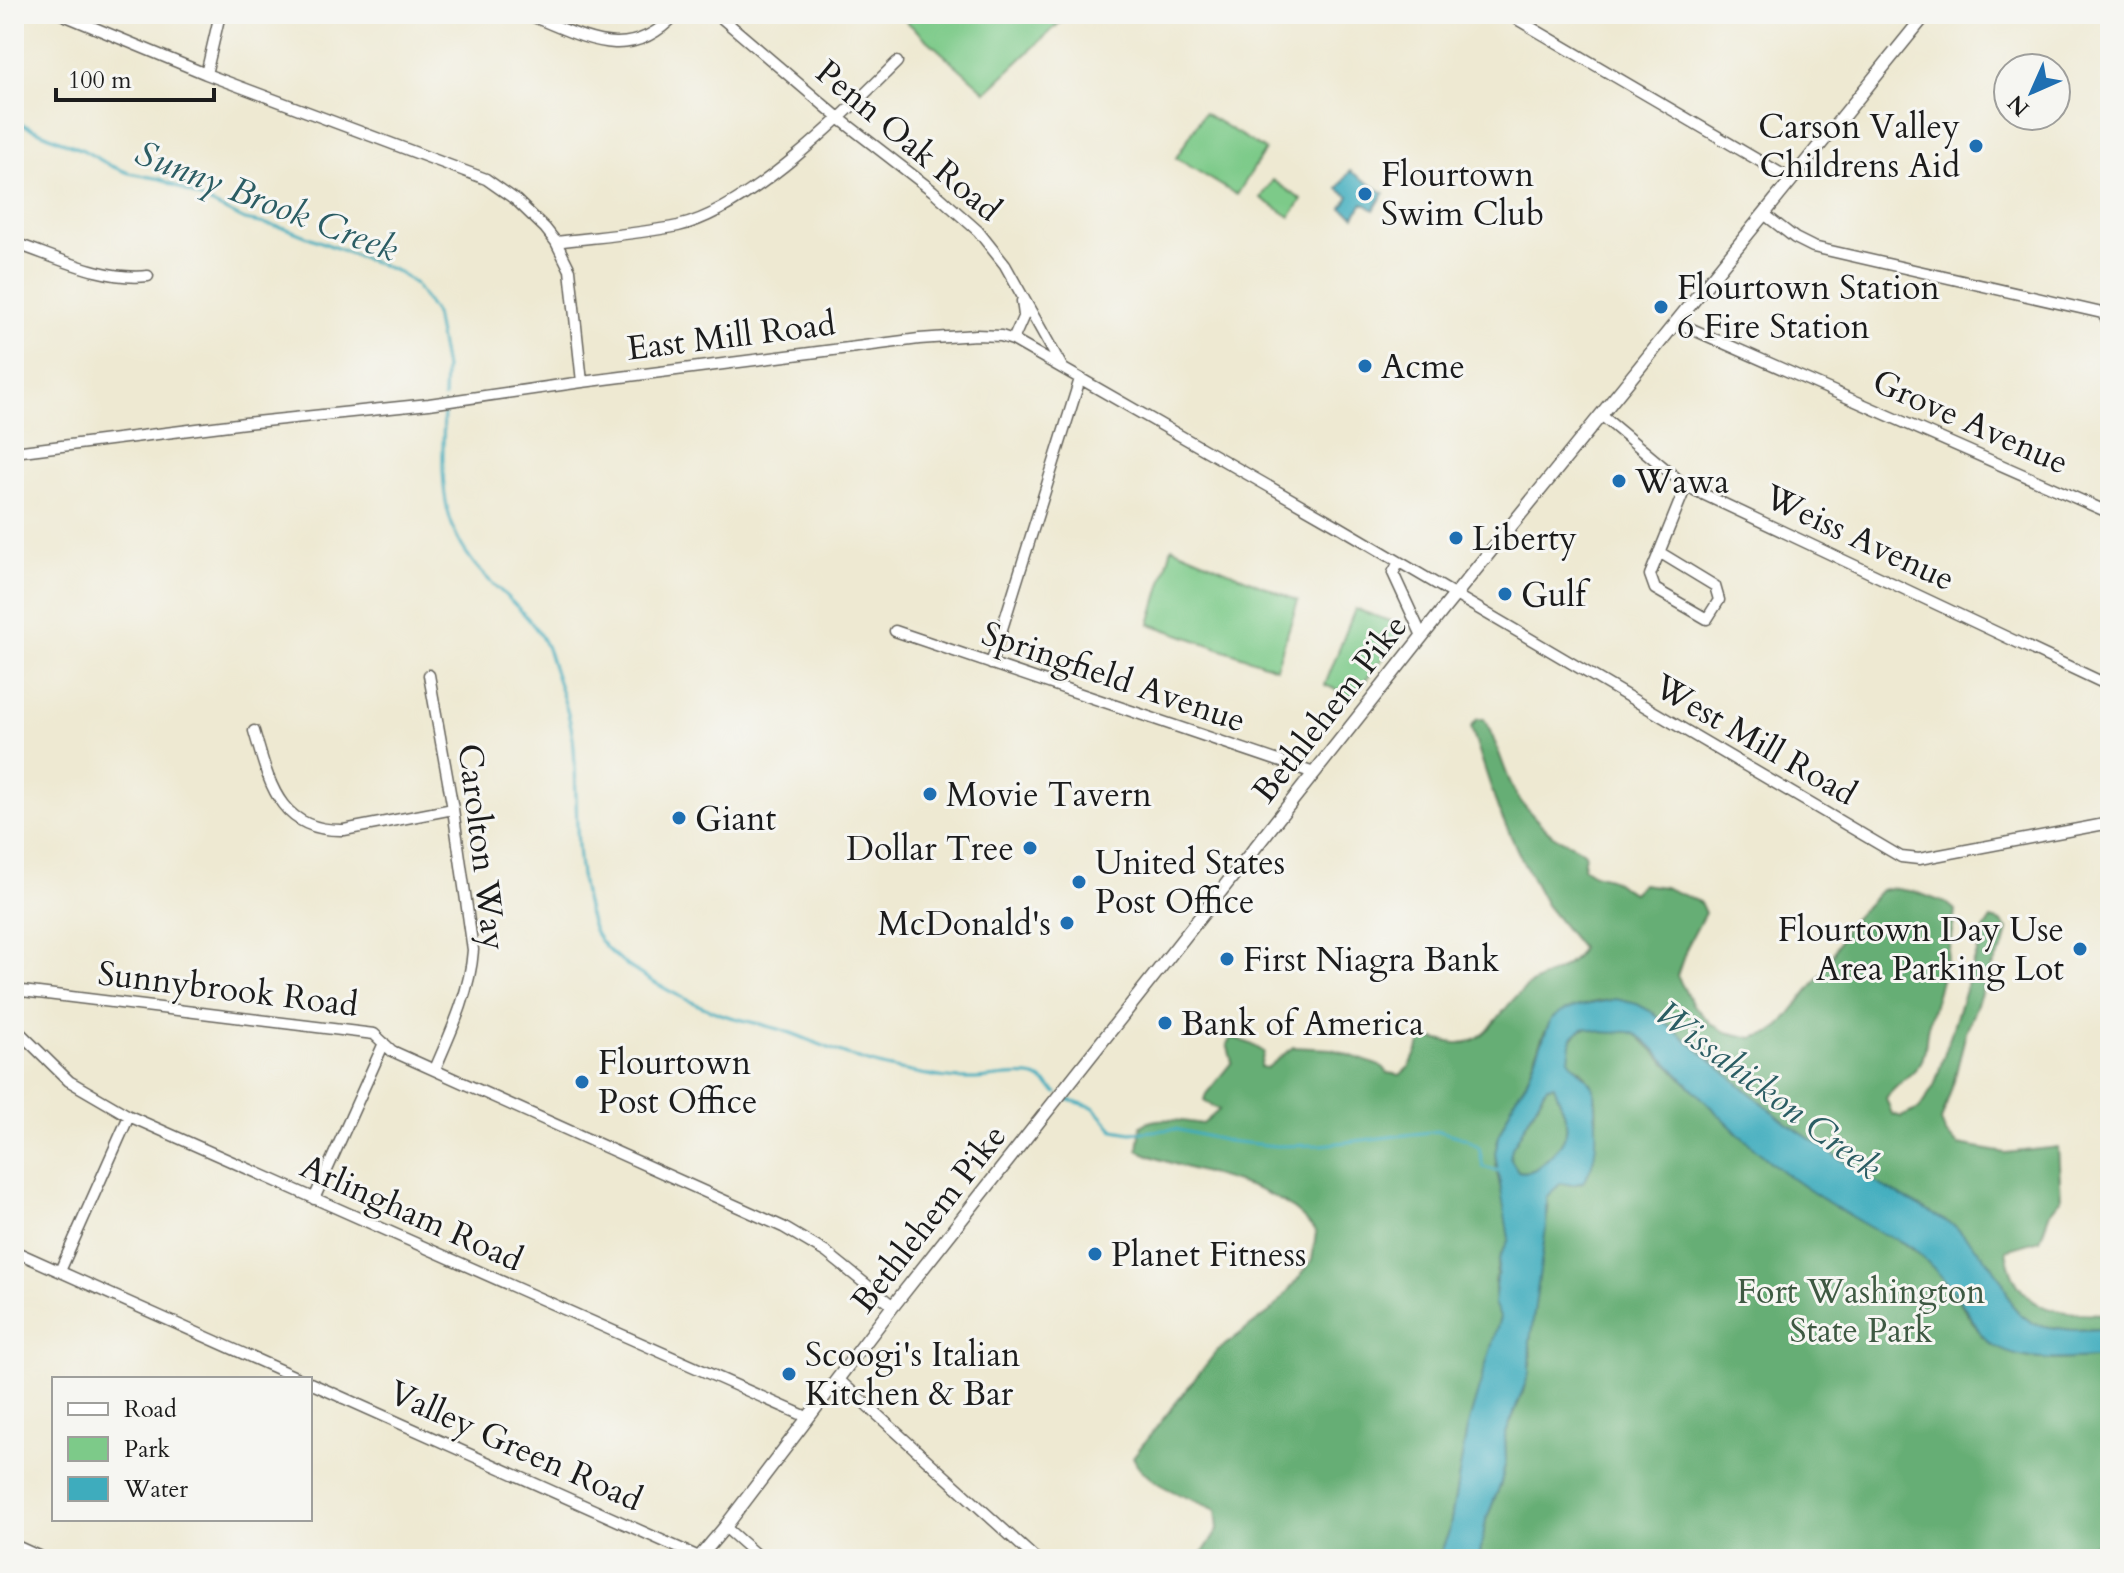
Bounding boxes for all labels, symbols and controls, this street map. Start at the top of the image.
street label: Penn Oak Road [806,49,1011,232]
scale bar [56,52,214,102]
north arrow [1992,52,2072,132]
text: 100 m [68,64,132,97]
text: N [2001,88,2036,123]
place label: Carson Valley Childrens Aid [1758,104,1960,189]
water label: Sunny Brook Creek [128,129,405,274]
marker: Carson Valley Childrens Aid [1967,137,1985,155]
place label: Flourtown Swim Club [1381,152,1544,237]
marker: Flourtown Swim Club [1356,185,1374,203]
place label: Flourtown Station 6 Fire Station [1677,265,1940,350]
marker: Flourtown Station 6 Fire Station [1652,298,1670,316]
street label: East Mill Road [624,300,838,372]
place label: Acme [1381,344,1465,390]
marker: Acme [1356,357,1374,375]
street label: Grove Avenue [1865,358,2076,486]
place label: Wawa [1634,459,1730,505]
marker: Wawa [1610,472,1628,490]
street label: Weiss Avenue [1756,473,1962,602]
place label: Liberty [1472,516,1577,562]
marker: Liberty [1447,529,1465,547]
place label: Gulf [1521,572,1591,618]
marker: Gulf [1496,585,1514,603]
street label: Bethlehem Pike [1242,605,1418,812]
street label: Springfield Avenue [976,610,1252,744]
street label: West Mill Road [1645,663,1865,817]
street label: Carolton Way [447,741,518,953]
place label: Movie Tavern [946,772,1152,818]
marker: Movie Tavern [921,785,939,803]
place label: Giant [695,796,776,842]
marker: Giant [670,809,688,827]
place label: Dollar Tree [846,826,1014,872]
marker: Dollar Tree [1021,839,1039,857]
place label: United States Post Office [1095,840,1285,925]
marker: United States Post Office [1070,873,1088,891]
place label: McDonald's [878,901,1051,947]
place label: Flourtown Day Use Area Parking Lot [1778,907,2064,992]
marker: McDonald's [1058,914,1076,932]
place label: First Niagra Bank [1243,937,1500,983]
marker: Flourtown Day Use Area Parking Lot [2071,940,2089,958]
street label: Sunnybrook Road [95,950,361,1028]
marker: First Niagra Bank [1218,950,1236,968]
water label: Wissahickon Creek [1645,989,1891,1192]
place label: Bank of America [1181,1001,1424,1047]
marker: Bank of America [1156,1014,1174,1032]
place label: Flourtown Post Office [598,1040,757,1125]
marker: Flourtown Post Office [573,1073,591,1091]
street label: Bethlehem Pike [841,1115,1017,1322]
street label: Arlingham Road [293,1143,530,1283]
place label: Planet Fitness [1111,1232,1306,1278]
marker: Planet Fitness [1086,1245,1104,1263]
park label: Fort Washington State Park [1737,1269,1985,1354]
place label: Scoogi's Italian Kitchen & Bar [805,1332,1020,1417]
marker: Scoogi's Italian Kitchen & Bar [780,1365,798,1383]
street label: Valley Green Road [382,1369,650,1522]
legend [52,1377,312,1521]
text: Road [124,1393,177,1426]
text: Park [124,1433,170,1466]
text: Water [123,1473,188,1506]

